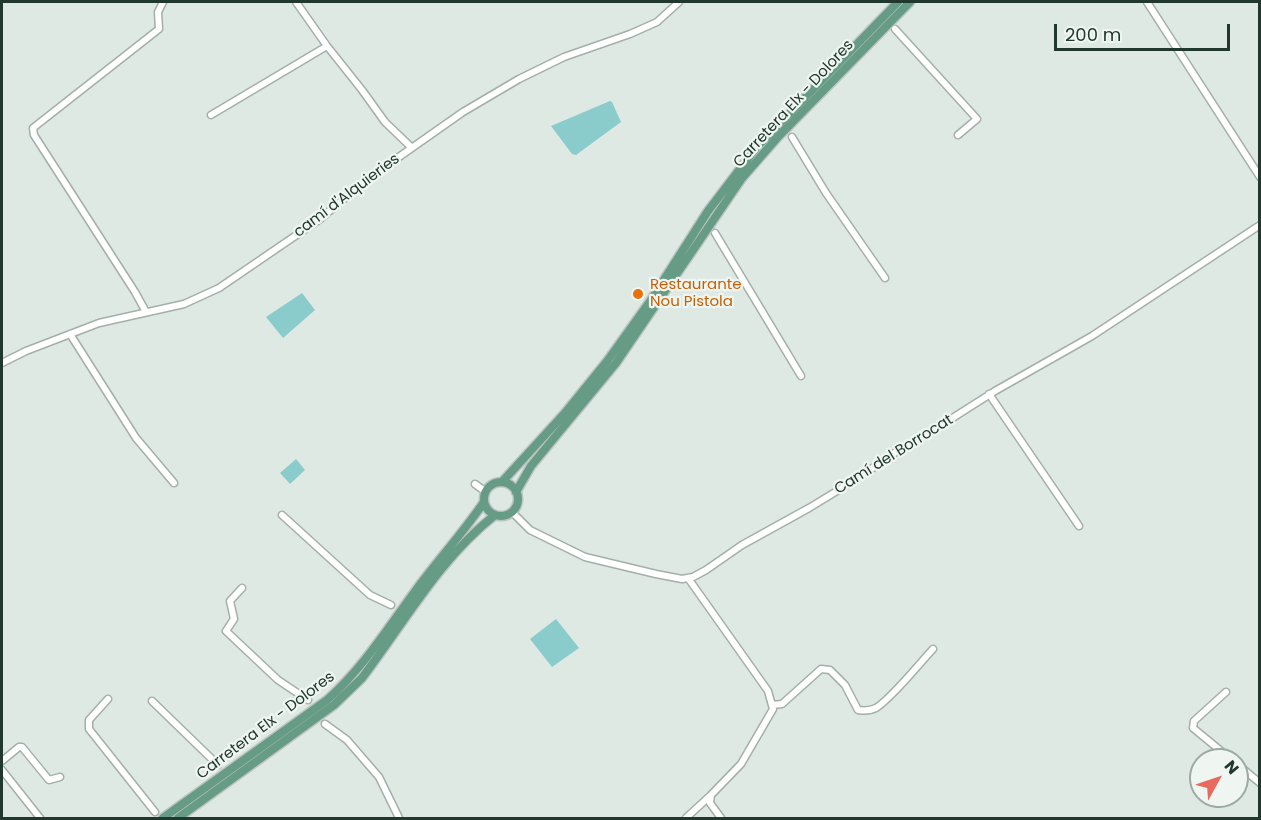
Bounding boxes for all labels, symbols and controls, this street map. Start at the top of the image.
scale bar [1057,12,1232,50]
text: 200 m [1065,22,1121,47]
street label: Carretera Elx - Dolores [730,37,858,171]
street label: camí d'Alquieries [291,150,403,242]
place label: Restaurante Nou Pistola [650,276,742,311]
marker: Restaurante Nou Pistola [631,287,645,301]
street label: Camí del Borrocat [831,411,957,499]
street label: Carretera Elx - Dolores [194,668,338,784]
north arrow [1189,748,1249,808]
text: N [1219,755,1244,779]

